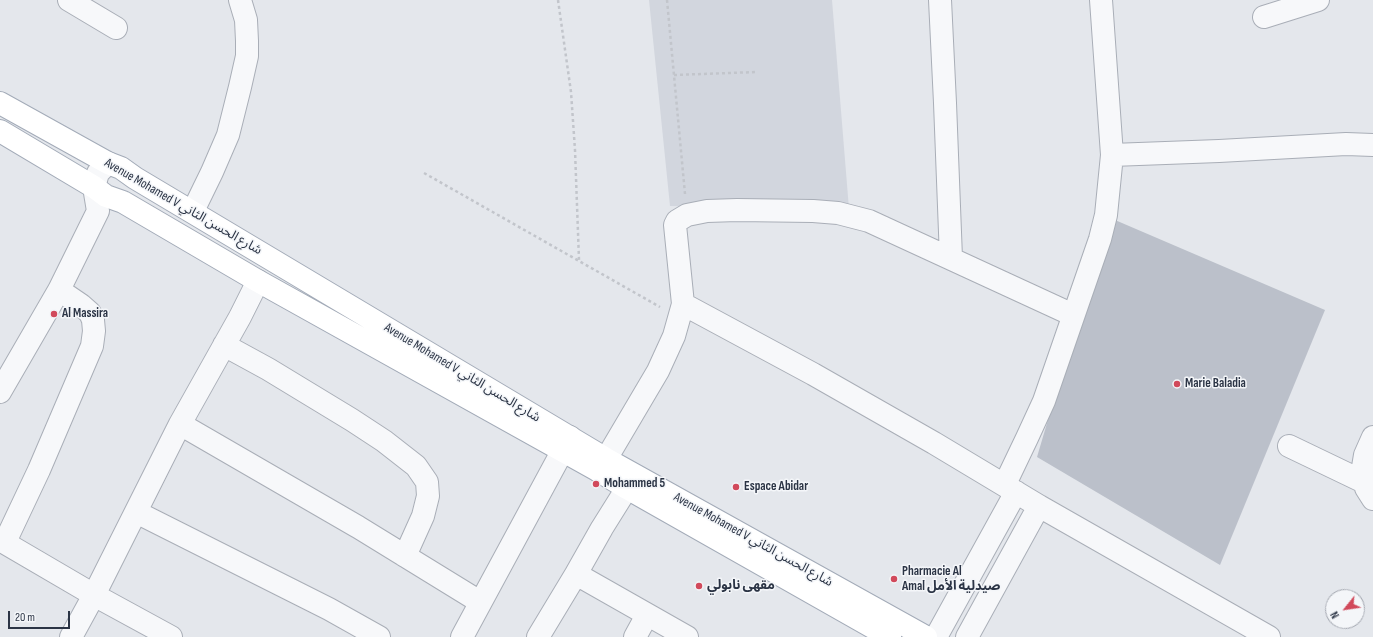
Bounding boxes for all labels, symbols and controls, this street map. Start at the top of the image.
street label: Avenue Mohamed V شارع الحسن الثاني [101,155,265,259]
place label: Al Massira [62,306,108,322]
marker: Al Massira [49,309,59,319]
street label: Avenue Mohamed V شارع الحسن الثاني [381,320,543,426]
place label: Marie Baladia [1185,376,1246,392]
marker: Marie Baladia [1172,379,1182,389]
place label: Mohammed 5 [604,476,665,492]
marker: Mohammed 5 [591,479,601,489]
place label: Espace Abidar [744,479,808,495]
marker: Espace Abidar [731,482,741,492]
street label: Avenue Mohamed V شارع الحسن الثاني [671,490,835,590]
place label: Pharmacie Al Amal صيدلية الأمل [902,564,1000,595]
marker: Pharmacie Al Amal صيدلية الأمل [889,574,899,584]
place label: مقهى نابولي [707,578,775,594]
marker: مقهى نابولي [694,581,704,591]
north arrow [1325,589,1365,629]
scale bar [10,603,72,629]
text: N [1328,609,1342,621]
text: 20 m [15,610,35,625]

